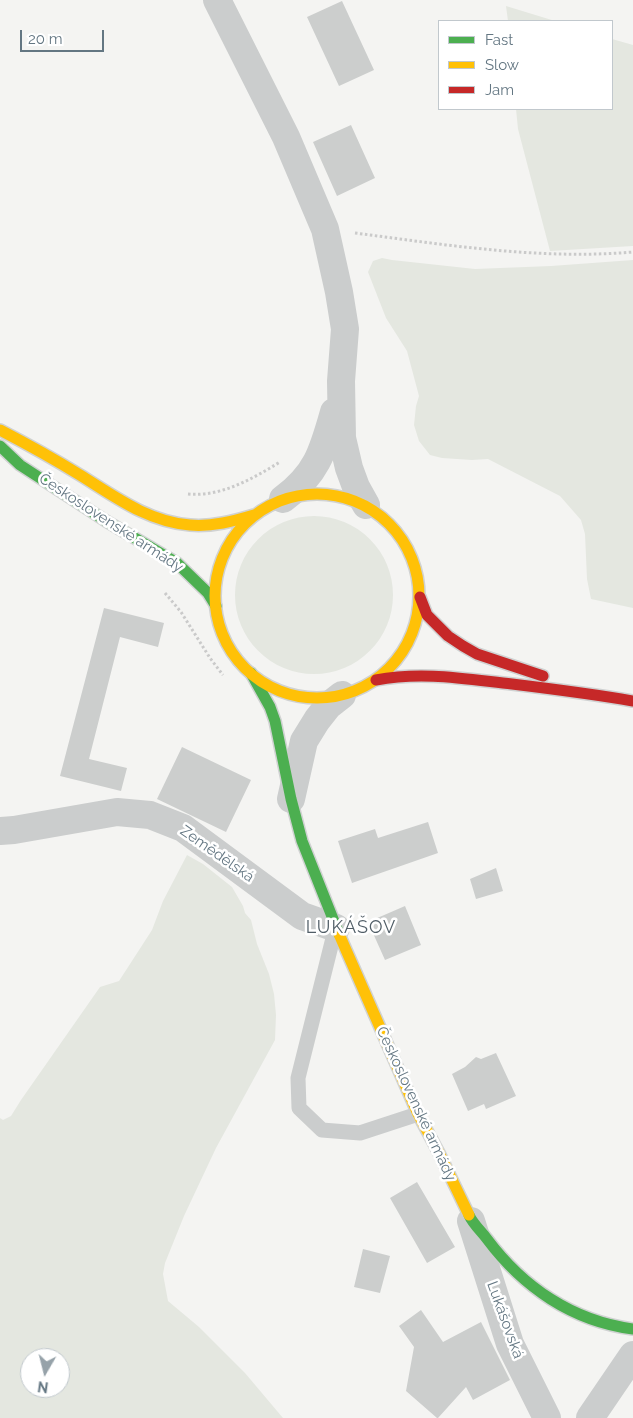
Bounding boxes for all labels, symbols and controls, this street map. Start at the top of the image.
scale bar [22,20,106,52]
legend [438,20,613,110]
text: 20 m [28,30,63,48]
text: Fast [485,31,513,49]
text: Slow [485,56,519,74]
text: Jam [485,81,514,99]
street label: Československé armády [36,470,186,576]
street label: Zemědělská [177,822,257,886]
district label: LUKÁŠOV [305,917,397,939]
street label: Československé armády [372,1024,460,1184]
street label: Lukášovská [483,1279,527,1361]
north arrow [20,1348,70,1398]
text: N [37,1378,49,1396]

